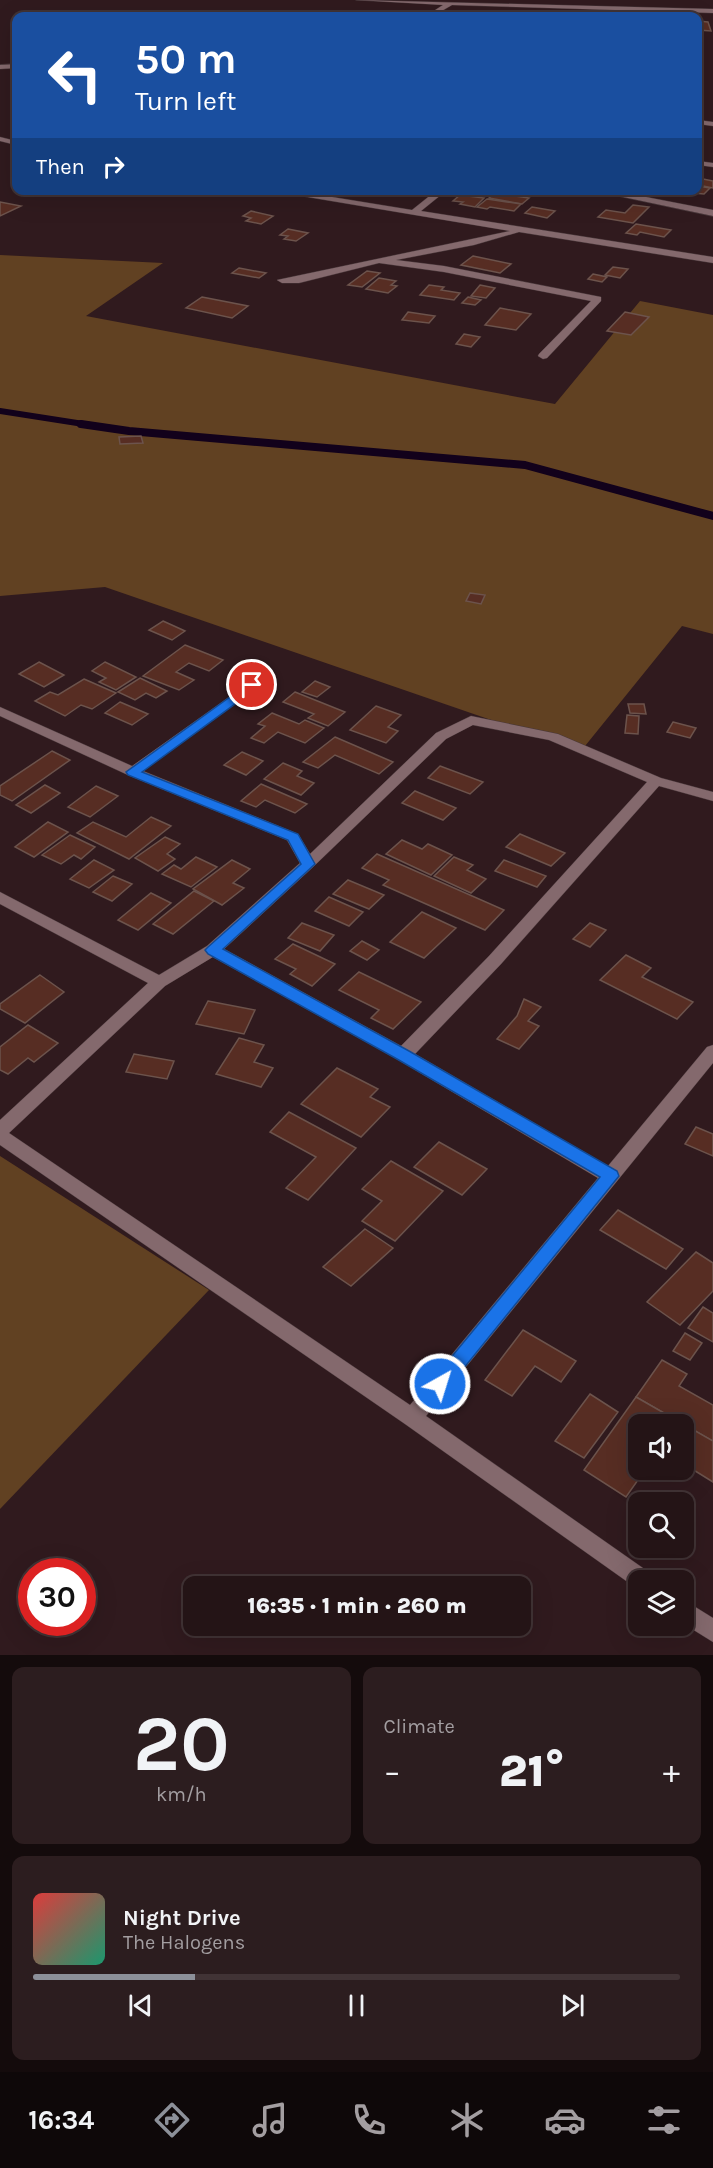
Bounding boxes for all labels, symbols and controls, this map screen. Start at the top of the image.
text: 50 m [135,34,237,84]
icon: left [36,36,114,114]
text: Turn left [135,85,236,117]
icon: right [97,150,130,183]
text: Then [36,154,85,180]
pin [226,659,277,710]
icon: arrive [235,668,268,701]
position arrow [408,1352,472,1416]
map controls [628,1414,694,1636]
button: sound [628,1414,694,1480]
button: search [628,1492,694,1558]
speed limit sign: 30 [18,1558,96,1636]
button: layers [628,1570,694,1636]
text: 16:35 · 1 min · 260 m [247,1593,467,1619]
text: 20 [133,1698,230,1790]
text: Climate [384,1715,455,1738]
text: 21° [499,1745,564,1797]
text: − [384,1752,401,1790]
text: + [663,1752,680,1790]
text: km/h [156,1783,207,1806]
text: Night Drive [123,1905,241,1931]
text: The Halogens [123,1931,245,1954]
icon: previous [124,1989,157,2022]
icon: pause [340,1989,373,2022]
icon: next [556,1989,589,2022]
icon: directions [151,2099,193,2141]
icon: music [249,2099,291,2141]
icon: phone [348,2099,390,2141]
icon: climate [446,2099,488,2141]
icon: car [544,2099,586,2141]
icon: filters [643,2099,685,2141]
text: 16:34 [28,2104,94,2136]

